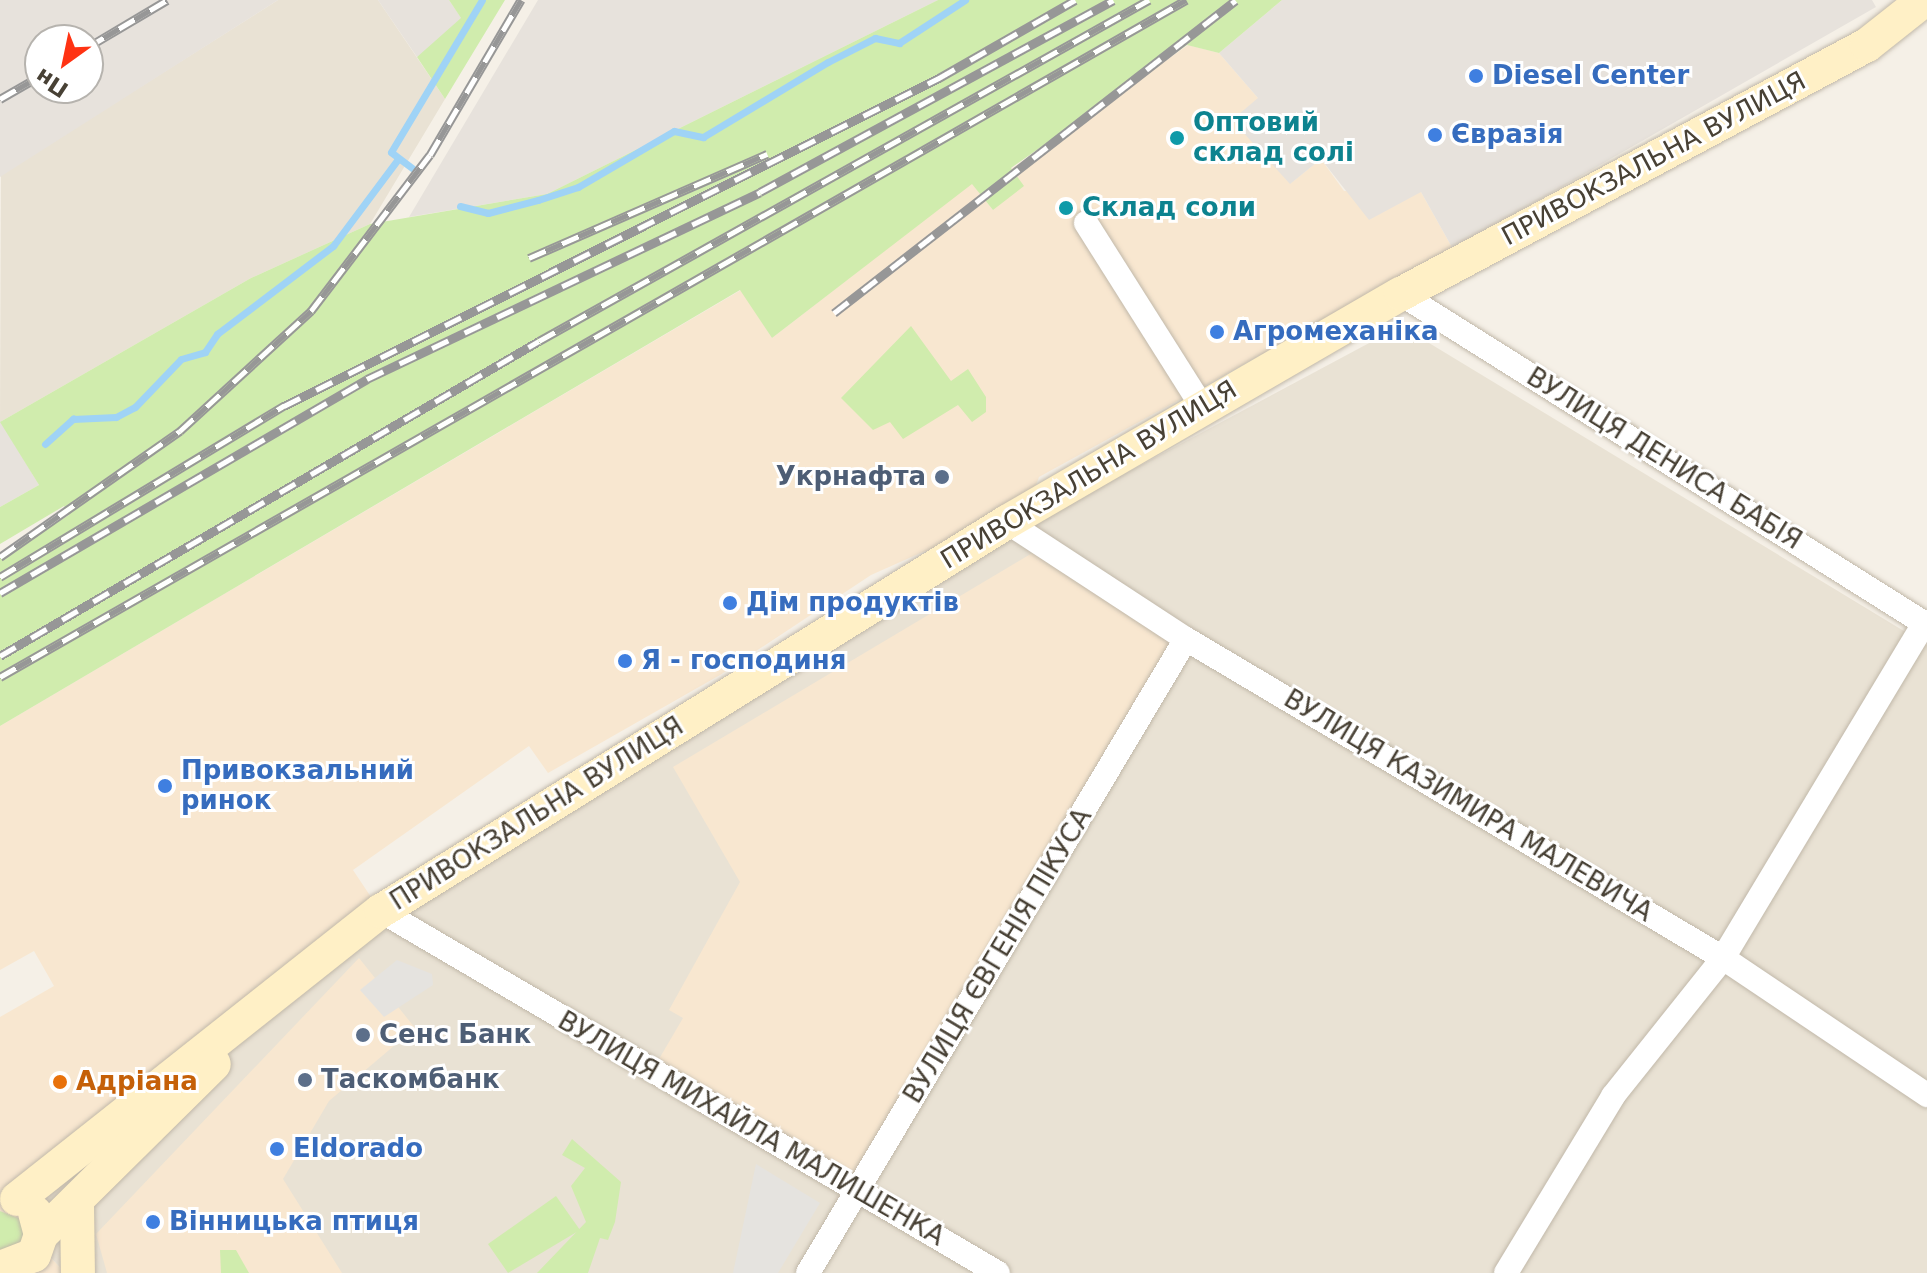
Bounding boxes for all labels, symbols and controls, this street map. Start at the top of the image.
north arrow [24,24,104,104]
place label: Diesel Center [1492,60,1689,92]
text: Пн [31,63,73,103]
street label: ПРИВОКЗАЛЬНА ВУЛИЦЯ [1497,65,1811,253]
marker: Diesel Center [1467,67,1485,85]
place label: Оптовий склад солі [1193,107,1354,168]
place label: Євразія [1451,119,1563,151]
marker: Євразія [1426,126,1444,144]
marker: Оптовий склад солі [1168,129,1186,147]
place label: Склад соли [1082,192,1256,224]
marker: Склад соли [1057,199,1075,217]
place label: Агромеханіка [1233,316,1438,348]
marker: Агромеханіка [1208,323,1226,341]
street label: ВУЛИЦЯ ДЕНИСА БАБІЯ [1521,361,1807,557]
street label: ПРИВОКЗАЛЬНА ВУЛИЦЯ [935,374,1243,576]
place label: Укрнафта [776,461,926,493]
marker: Укрнафта [933,468,951,486]
place label: Дім продуктів [746,587,959,619]
marker: Дім продуктів [721,594,739,612]
place label: Я - господиня [641,645,846,677]
marker: Я - господиня [616,652,634,670]
street label: ВУЛИЦЯ КАЗИМИРА МАЛЕВИЧА [1278,683,1658,929]
street label: ПРИВОКЗАЛЬНА ВУЛИЦЯ [385,711,689,917]
place label: Привокзальний ринок [181,755,414,816]
marker: Привокзальний ринок [156,777,174,795]
street label: ВУЛИЦЯ ЄВГЕНІЯ ПІКУСА [897,803,1099,1109]
street label: ВУЛИЦЯ МИХАЙЛА МАЛИШЕНКА [552,1005,950,1253]
place label: Сенс Банк [379,1019,531,1051]
marker: Сенс Банк [354,1026,372,1044]
place label: Таскомбанк [321,1064,500,1096]
place label: Адріана [76,1066,198,1098]
marker: Таскомбанк [296,1071,314,1089]
marker: Адріана [51,1073,69,1091]
place label: Eldorado [293,1133,423,1165]
marker: Eldorado [268,1140,286,1158]
place label: Вінницька птиця [169,1206,419,1238]
marker: Вінницька птиця [144,1213,162,1231]

